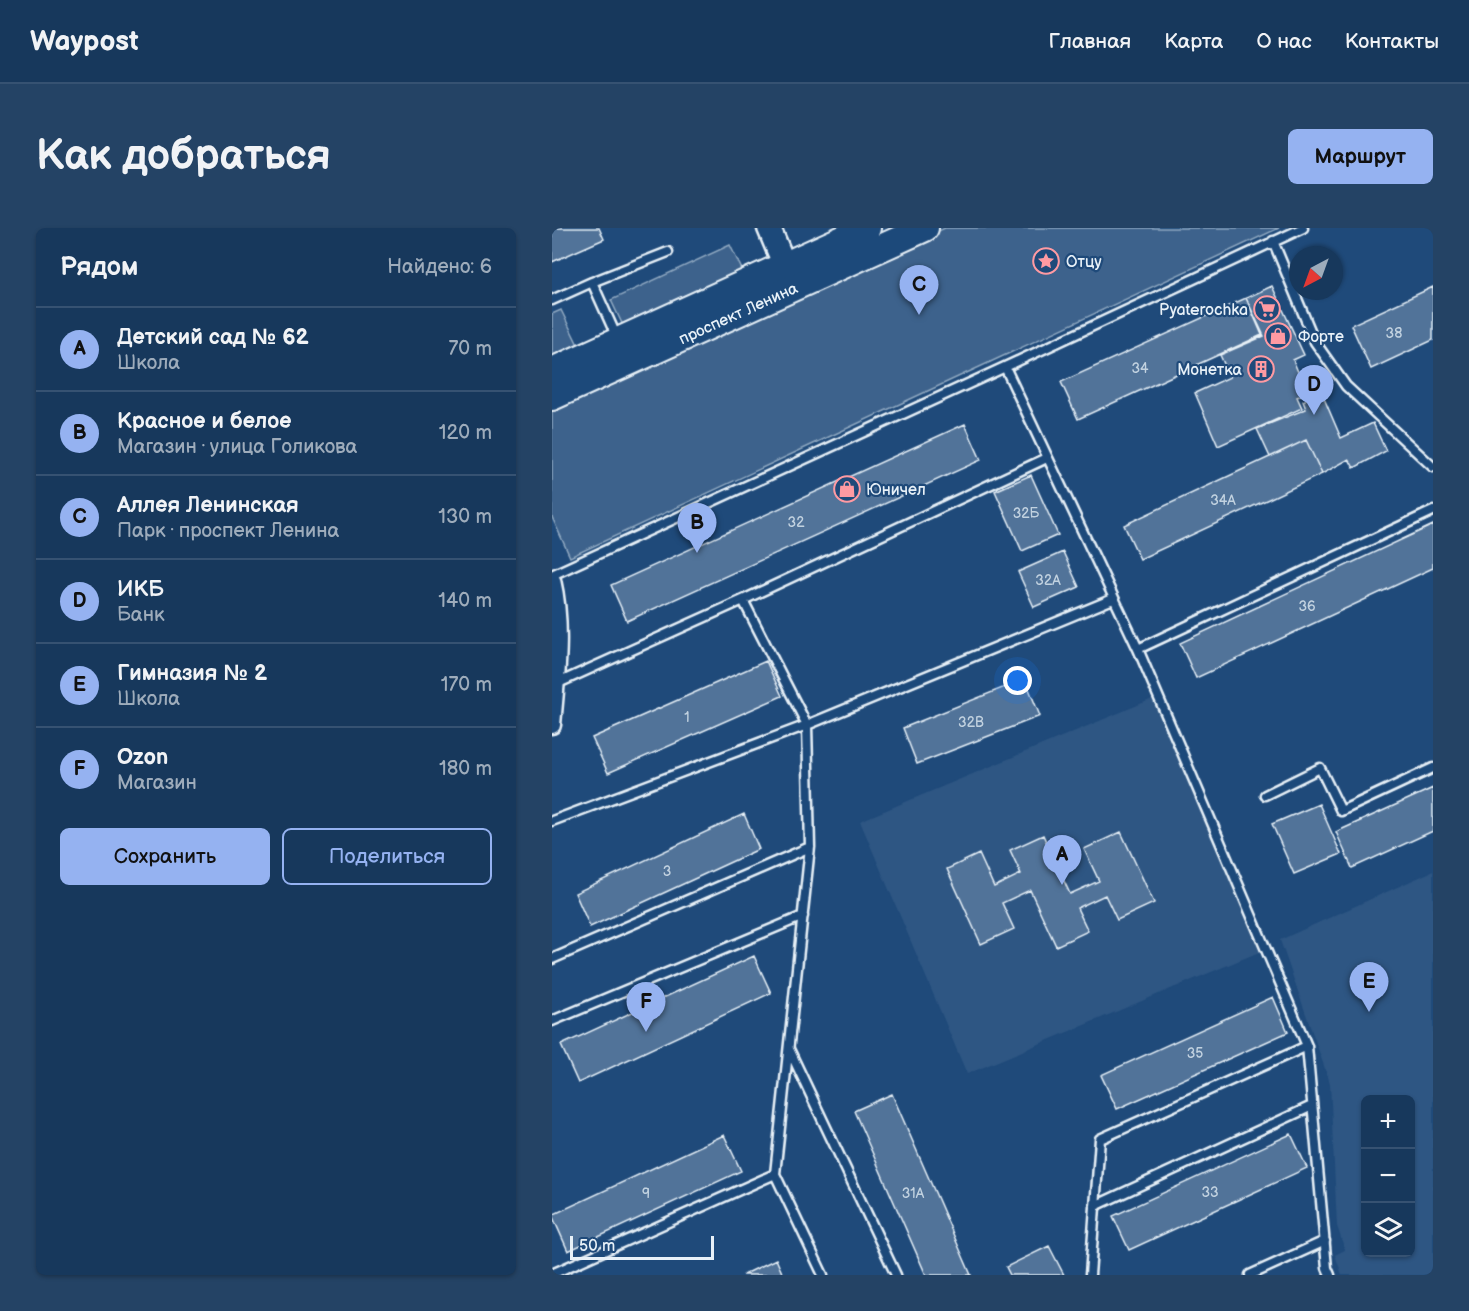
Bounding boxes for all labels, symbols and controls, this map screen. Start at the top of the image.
text: Waypost [30,25,139,58]
text: Главная [1048,29,1131,54]
text: Карта [1164,29,1223,54]
text: О нас [1256,29,1312,54]
text: Контакты [1345,29,1439,54]
button: Маршрут [1288,129,1433,184]
text: Как добраться [36,131,331,182]
place icon: Отцу [1031,246,1061,276]
north arrow [1289,246,1343,300]
text: Рядом [60,252,138,283]
place label: Отцу [1066,253,1102,272]
text: Найдено: 6 [387,255,492,279]
pin: C [900,266,938,315]
street label: проспект Ленина [676,279,801,349]
supermarket icon: Pyaterochka [1252,294,1282,324]
place label: Pyaterochka [1159,301,1248,320]
shop icon: Форте [1263,321,1293,351]
text: Детский сад № 62 [117,324,309,351]
house number: 38 [1386,325,1402,342]
place label: Форте [1298,328,1344,347]
text: A [73,337,86,361]
text: 70 m [448,337,492,361]
text: Школа [117,351,180,375]
building icon: Монетка [1246,354,1276,384]
house number: 34 [1131,360,1149,377]
place label: Монетка [1177,361,1243,380]
pin: D [1294,366,1334,415]
text: Красное и белое [117,408,292,435]
text: B [72,421,87,445]
text: 120 m [439,421,492,445]
text: Магазин · улица Голикова [117,435,357,459]
shop icon: Юничел [832,474,862,504]
place label: Юничел [866,481,926,500]
text: Аллея Ленинская [117,492,299,519]
house number: 34А [1210,492,1236,509]
pin: B [678,504,716,553]
text: C [72,505,87,529]
text: 130 m [438,505,492,529]
house number: 32Б [1013,505,1040,522]
house number: 32 [788,514,805,531]
text: Парк · проспект Ленина [117,519,339,543]
house number: 32А [1035,572,1061,589]
text: ИКБ [117,576,164,603]
text: D [73,589,86,613]
text: 140 m [438,589,492,613]
house number: 36 [1298,598,1316,615]
text: Банк [117,603,165,627]
text: Гимназия № 2 [117,660,267,687]
your location [1003,666,1032,695]
text: E [73,673,86,697]
text: 170 m [441,673,492,697]
text: Школа [117,687,180,711]
house number: 1 [684,709,690,726]
house number: 32В [958,714,984,731]
text: Ozon [117,744,168,771]
text: F [73,757,86,781]
text: 180 m [439,757,492,781]
text: Магазин [117,771,197,795]
button: Сохранить [60,828,270,885]
button: Поделиться [282,828,492,885]
pin: A [1042,836,1082,885]
house number: 3 [663,863,671,880]
pin: E [1350,962,1388,1012]
pin: F [626,982,665,1032]
house number: 35 [1187,1045,1203,1062]
map controls [1361,1095,1415,1257]
button: + [1361,1095,1415,1149]
button: − [1361,1149,1415,1203]
house number: 33 [1201,1184,1219,1201]
house number: 9 [642,1185,650,1202]
house number: 31А [902,1185,925,1202]
button: layers [1361,1203,1415,1257]
scale bar [570,1233,714,1260]
text: 50 m [579,1237,615,1256]

